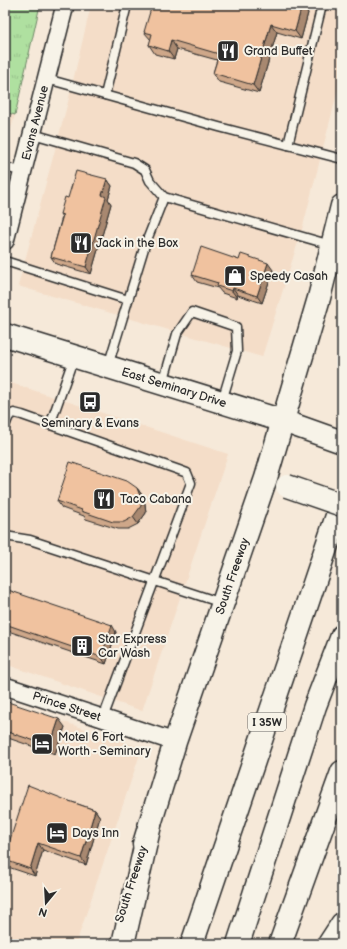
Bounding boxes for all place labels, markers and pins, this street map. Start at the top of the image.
restaurant icon: Grand Buffet [215,38,241,64]
place label: Grand Buffet [244,44,313,59]
restaurant icon: Jack in the Box [68,230,94,256]
place label: Jack in the Box [96,236,178,251]
shop icon: Speedy Casah [222,263,248,289]
place label: Speedy Casah [250,269,328,284]
bus stop icon: Seminary & Evans [77,389,103,415]
place label: Seminary & Evans [41,416,139,431]
restaurant icon: Taco Cabana [91,486,117,512]
place label: Taco Cabana [120,492,192,507]
place label: Star Express Car Wash [98,632,167,661]
building icon: Star Express Car Wash [69,633,95,659]
place label: Motel 6 Fort Worth - Seminary [58,730,151,759]
hotel icon: Motel 6 Fort Worth - Seminary [29,731,55,757]
hotel icon: Days Inn [44,820,70,846]
place label: Days Inn [72,826,119,841]

